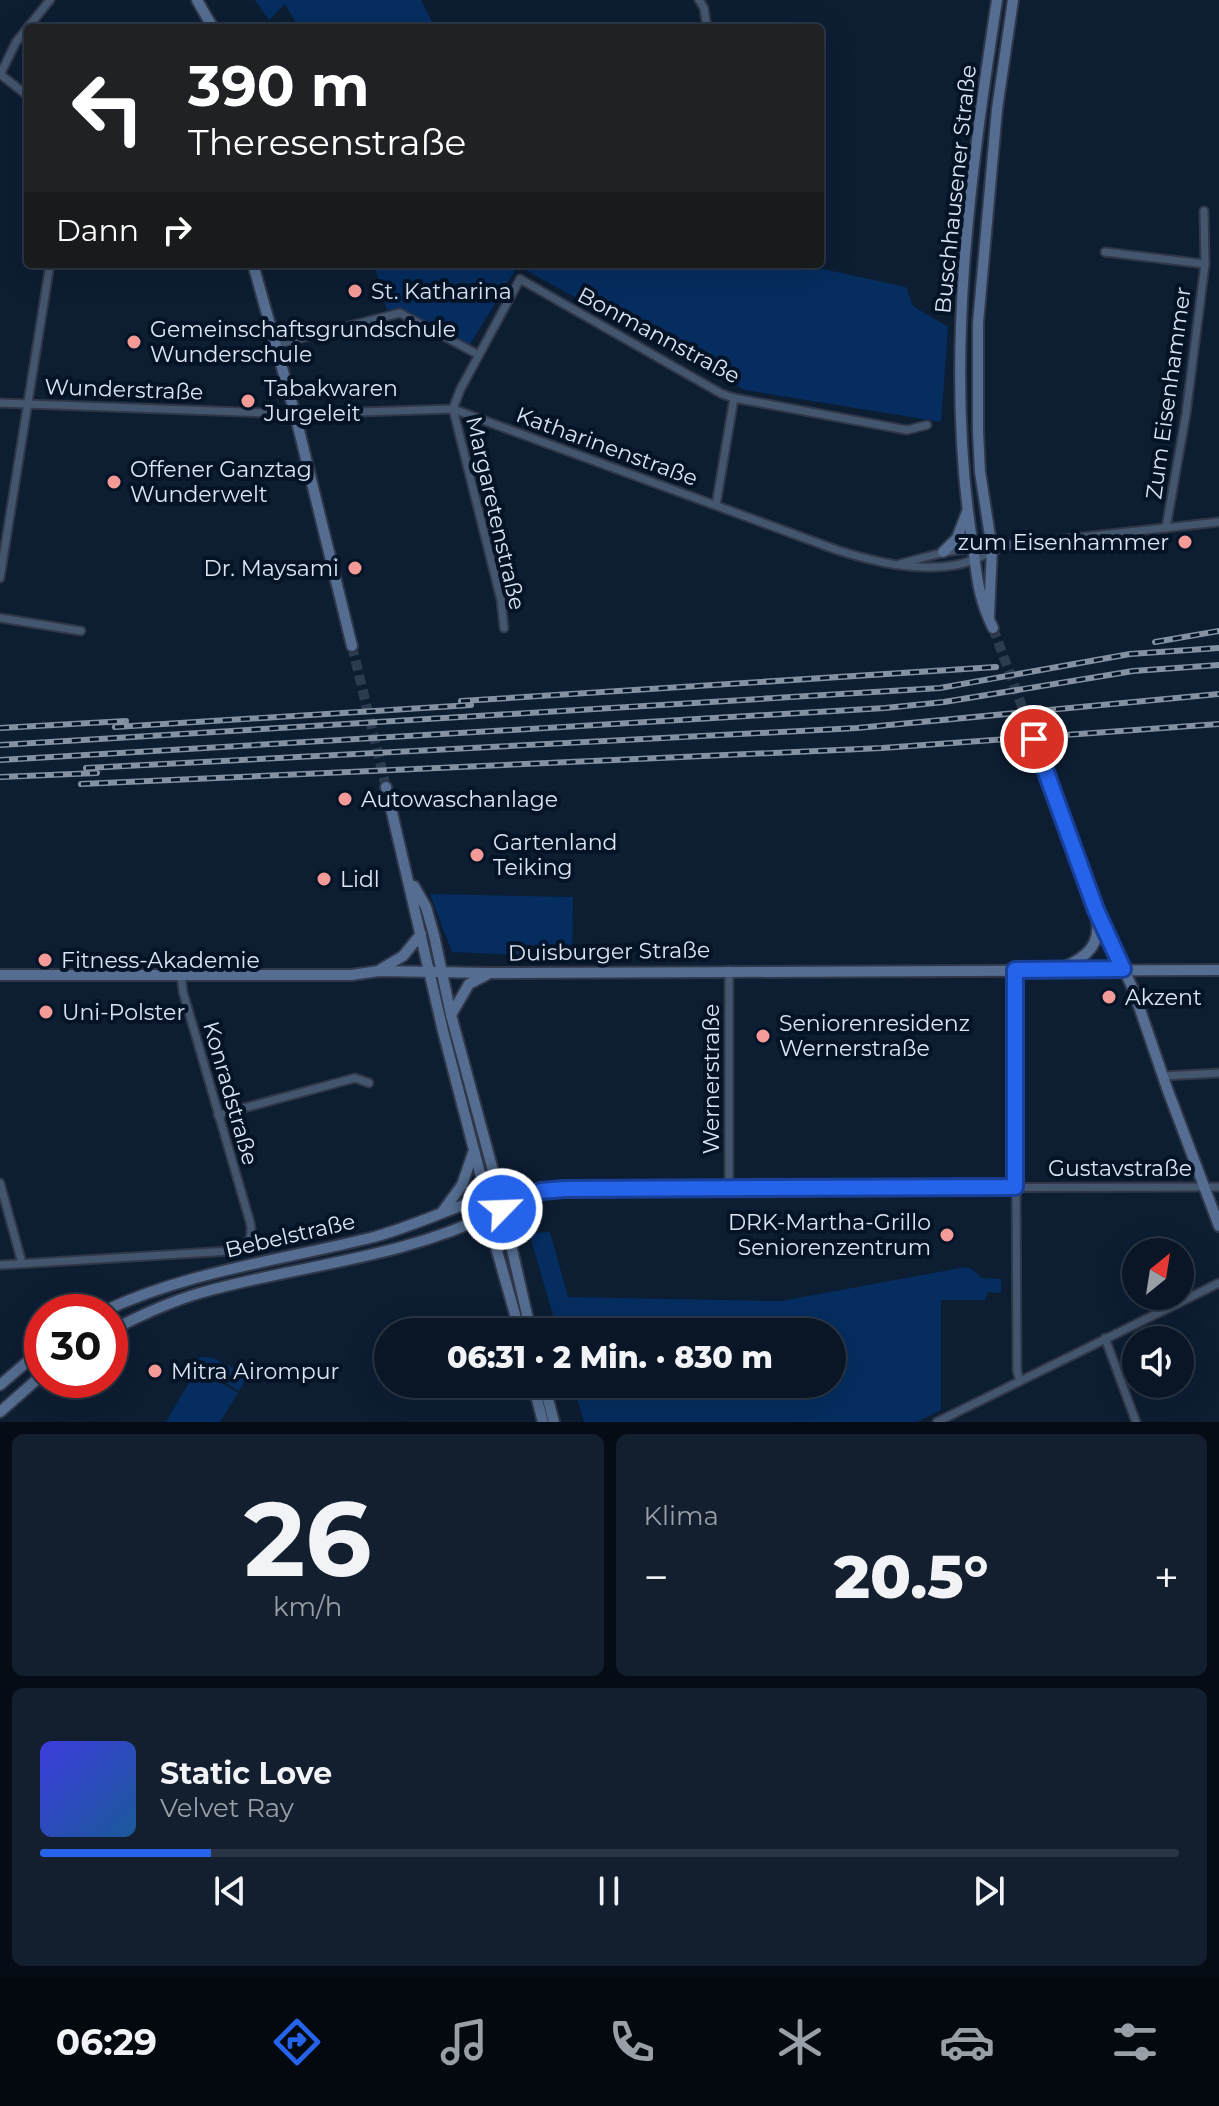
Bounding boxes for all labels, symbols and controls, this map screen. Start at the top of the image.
text: 390 m [188,52,369,120]
icon: left [56,56,160,160]
street label: Buschhausener Straße [929,63,982,315]
text: Theresenstraße [188,120,466,164]
icon: right [155,208,199,252]
text: Dann [56,212,139,249]
place label: St. Katharina [371,278,512,305]
street label: Bonmannstraße [573,281,745,390]
marker: St. Katharina [346,282,364,300]
street label: Zum Eisenhammer [1140,285,1197,501]
place label: Gemeinschaftsgrundschule Wunderschule [150,316,456,368]
marker: Gemeinschaftsgrundschule Wunderschule [125,333,143,351]
street label: Wunderstraße [44,373,204,406]
place label: Tabakwaren Jurgeleit [263,375,398,427]
marker: Tabakwaren Jurgeleit [239,392,257,410]
street label: Katharinenstraße [512,401,701,492]
street label: Margaretenstraße [460,414,531,612]
place label: Offener Ganztag Wunderwelt [130,456,312,508]
marker: Offener Ganztag Wunderwelt [105,473,123,491]
place label: zum Eisenhammer [958,529,1169,556]
marker: zum Eisenhammer [1176,533,1194,551]
place label: Dr. Maysami [203,555,339,582]
marker: Dr. Maysami [346,559,364,577]
pin [1000,705,1068,773]
icon: arrive [1012,717,1056,761]
place label: Autowaschanlage [361,786,558,813]
marker: Autowaschanlage [336,790,354,808]
place label: Gartenland Teiking [493,829,618,881]
marker: Gartenland Teiking [468,846,486,864]
place label: Lidl [340,866,380,893]
marker: Lidl [315,870,333,888]
street label: Duisburger Straße [508,936,710,967]
place label: Fitness-Akademie [61,947,260,974]
marker: Fitness-Akademie [36,951,54,969]
place label: Akzent [1125,984,1202,1011]
marker: Akzent [1100,988,1118,1006]
place label: Uni-Polster [62,999,185,1026]
marker: Uni-Polster [37,1003,55,1021]
street label: Wernerstraße [698,1004,725,1154]
place label: Seniorenresidenz Wernerstraße [779,1010,970,1062]
street label: Konradstraße [197,1018,264,1168]
marker: Seniorenresidenz Wernerstraße [754,1027,772,1045]
street label: Gustavstraße [1048,1155,1192,1182]
position arrow [460,1167,544,1251]
street label: Bebelstraße [222,1207,358,1264]
place label: DRK-Martha-Grillo Seniorenzentrum [728,1209,931,1261]
marker: DRK-Martha-Grillo Seniorenzentrum [938,1226,956,1244]
north arrow [1122,1238,1194,1310]
map controls [1122,1238,1194,1398]
speed limit sign: 30 [24,1294,128,1398]
button: sound [1122,1326,1194,1398]
text: 06:31 · 2 Min. · 830 m [447,1339,773,1376]
place label: Mitra Airompur [171,1358,339,1385]
marker: Mitra Airompur [146,1362,164,1380]
text: 26 [244,1475,372,1602]
text: Klima [644,1500,719,1532]
text: 20.5° [834,1540,988,1613]
text: − [644,1550,669,1604]
text: + [1154,1550,1179,1604]
text: km/h [273,1591,342,1623]
text: Static Love [160,1755,332,1792]
text: Velvet Ray [160,1792,294,1824]
icon: previous [208,1869,252,1913]
icon: pause [587,1869,631,1913]
icon: next [967,1869,1011,1913]
icon: directions [269,2014,325,2070]
icon: music [436,2014,492,2070]
icon: phone [604,2014,660,2070]
icon: climate [772,2014,828,2070]
icon: car [939,2014,995,2070]
icon: filters [1107,2014,1163,2070]
text: 06:29 [56,2020,157,2064]

